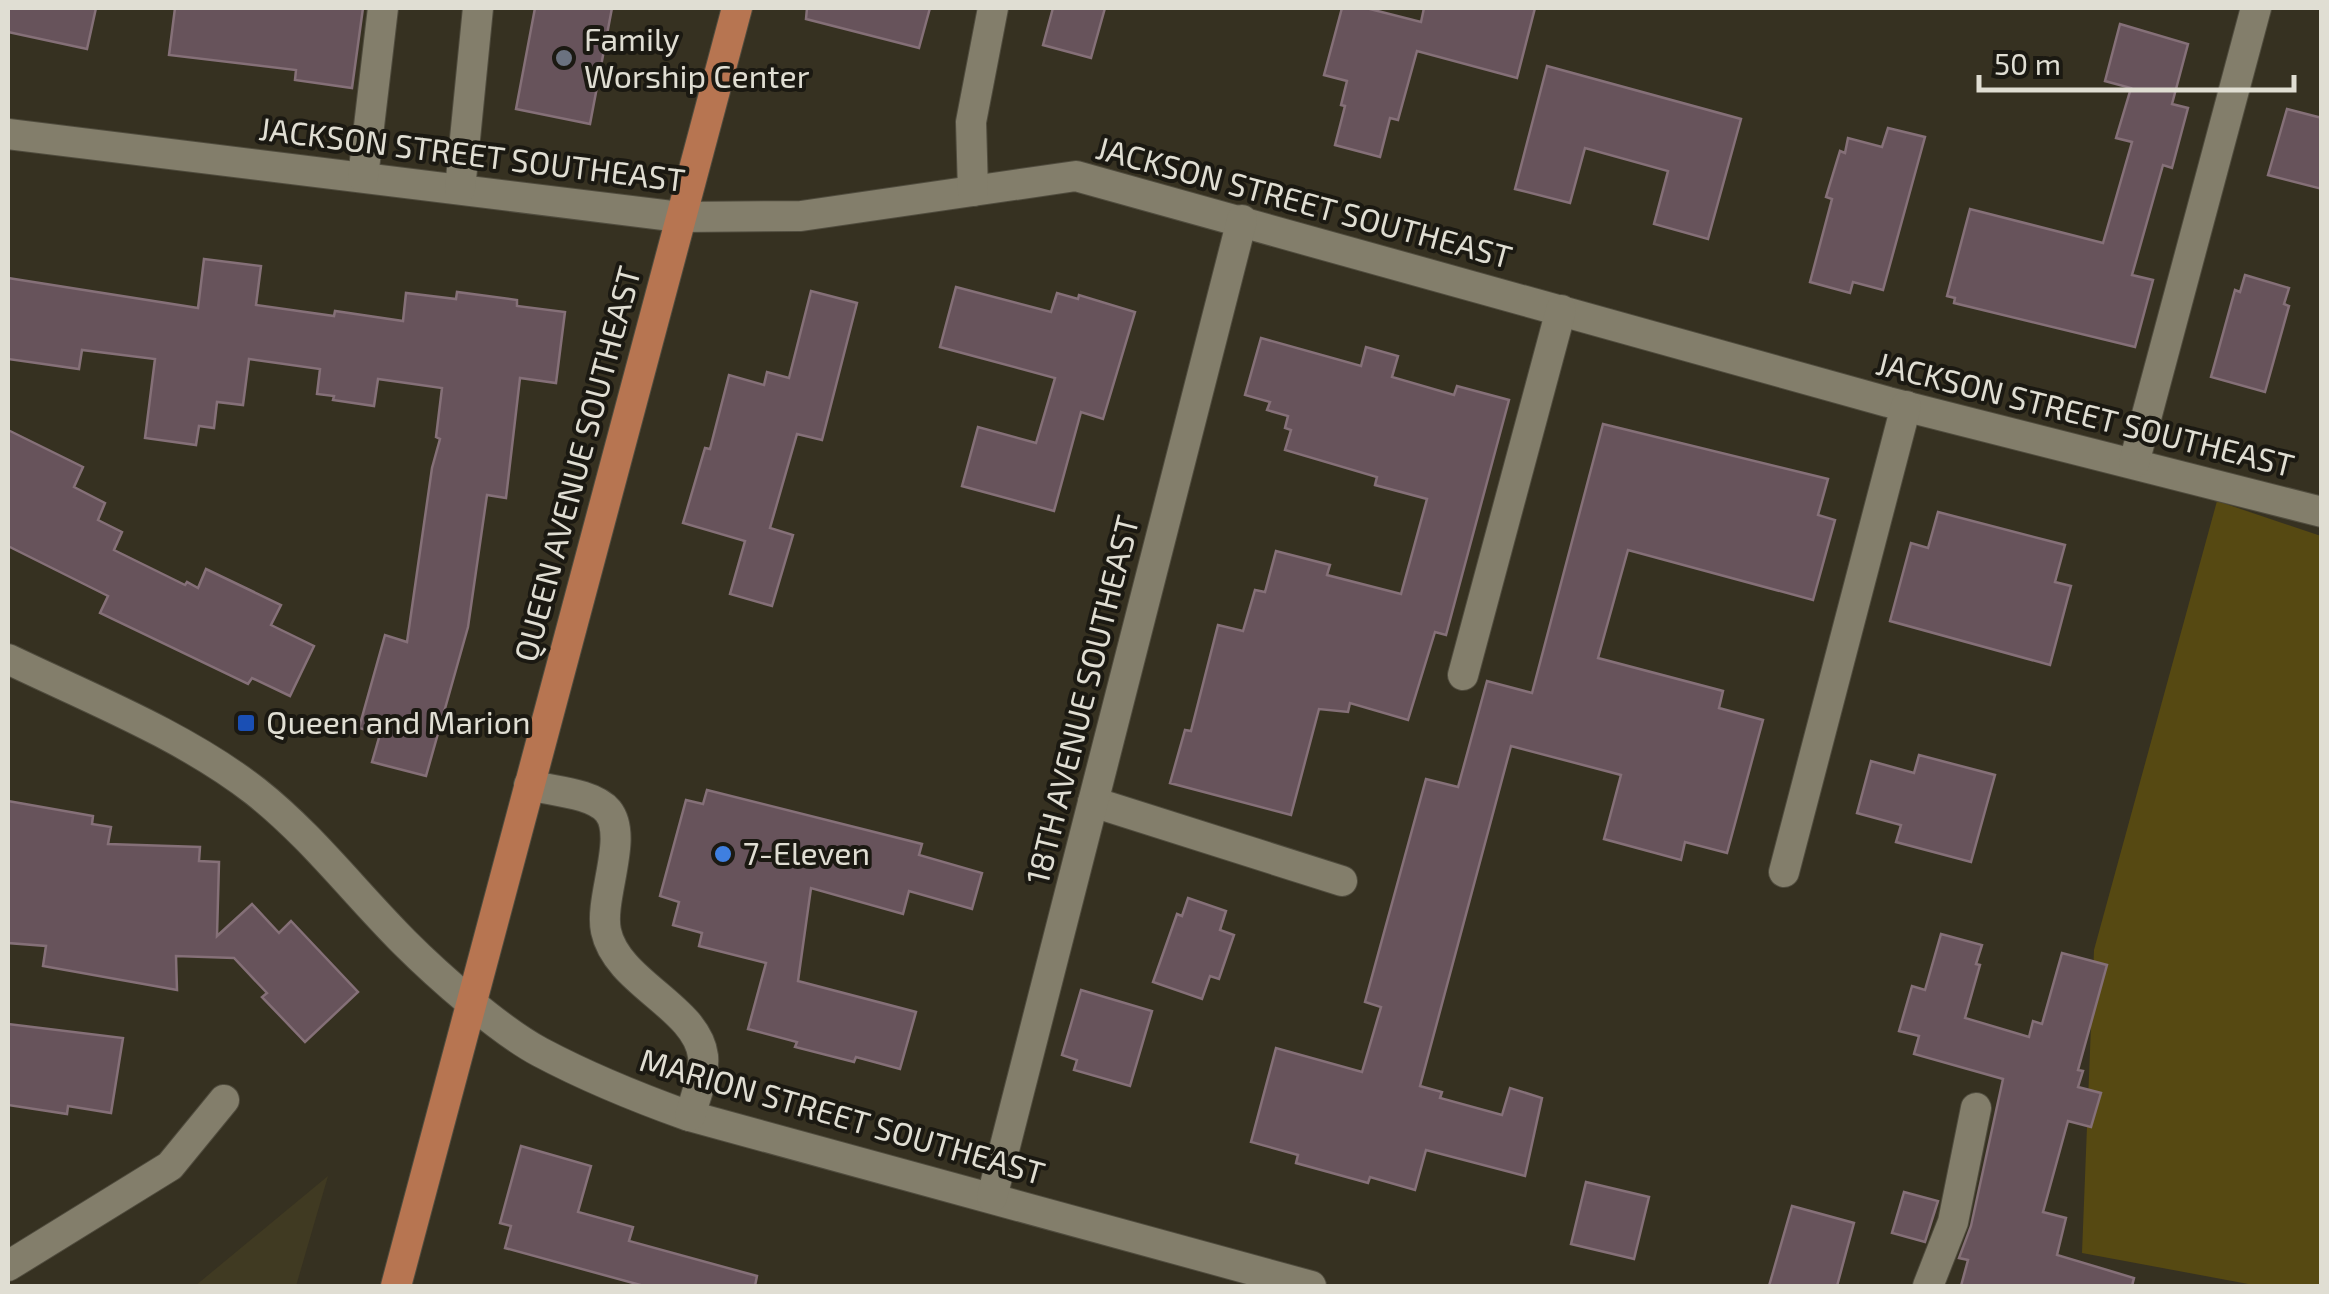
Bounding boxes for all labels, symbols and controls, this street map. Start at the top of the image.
place label: Family Worship Center [584,19,810,94]
scale bar [1979,30,2294,92]
text: 50 m [1994,45,2061,81]
marker: Family Worship Center [553,47,575,69]
street label: JACKSON STREET SOUTHEAST [257,108,687,198]
street label: JACKSON STREET SOUTHEAST [1092,127,1517,275]
street label: QUEEN AVENUE SOUTHEAST [505,262,648,666]
street label: JACKSON STREET SOUTHEAST [1873,343,2298,483]
street label: 18TH AVENUE SOUTHEAST [1017,511,1145,888]
place label: Queen and Marion [266,702,531,741]
marker: Queen and Marion [235,712,257,734]
place label: 7-Eleven [743,833,870,871]
marker: 7-Eleven [712,843,734,865]
street label: MARION STREET SOUTHEAST [636,1039,1049,1191]

